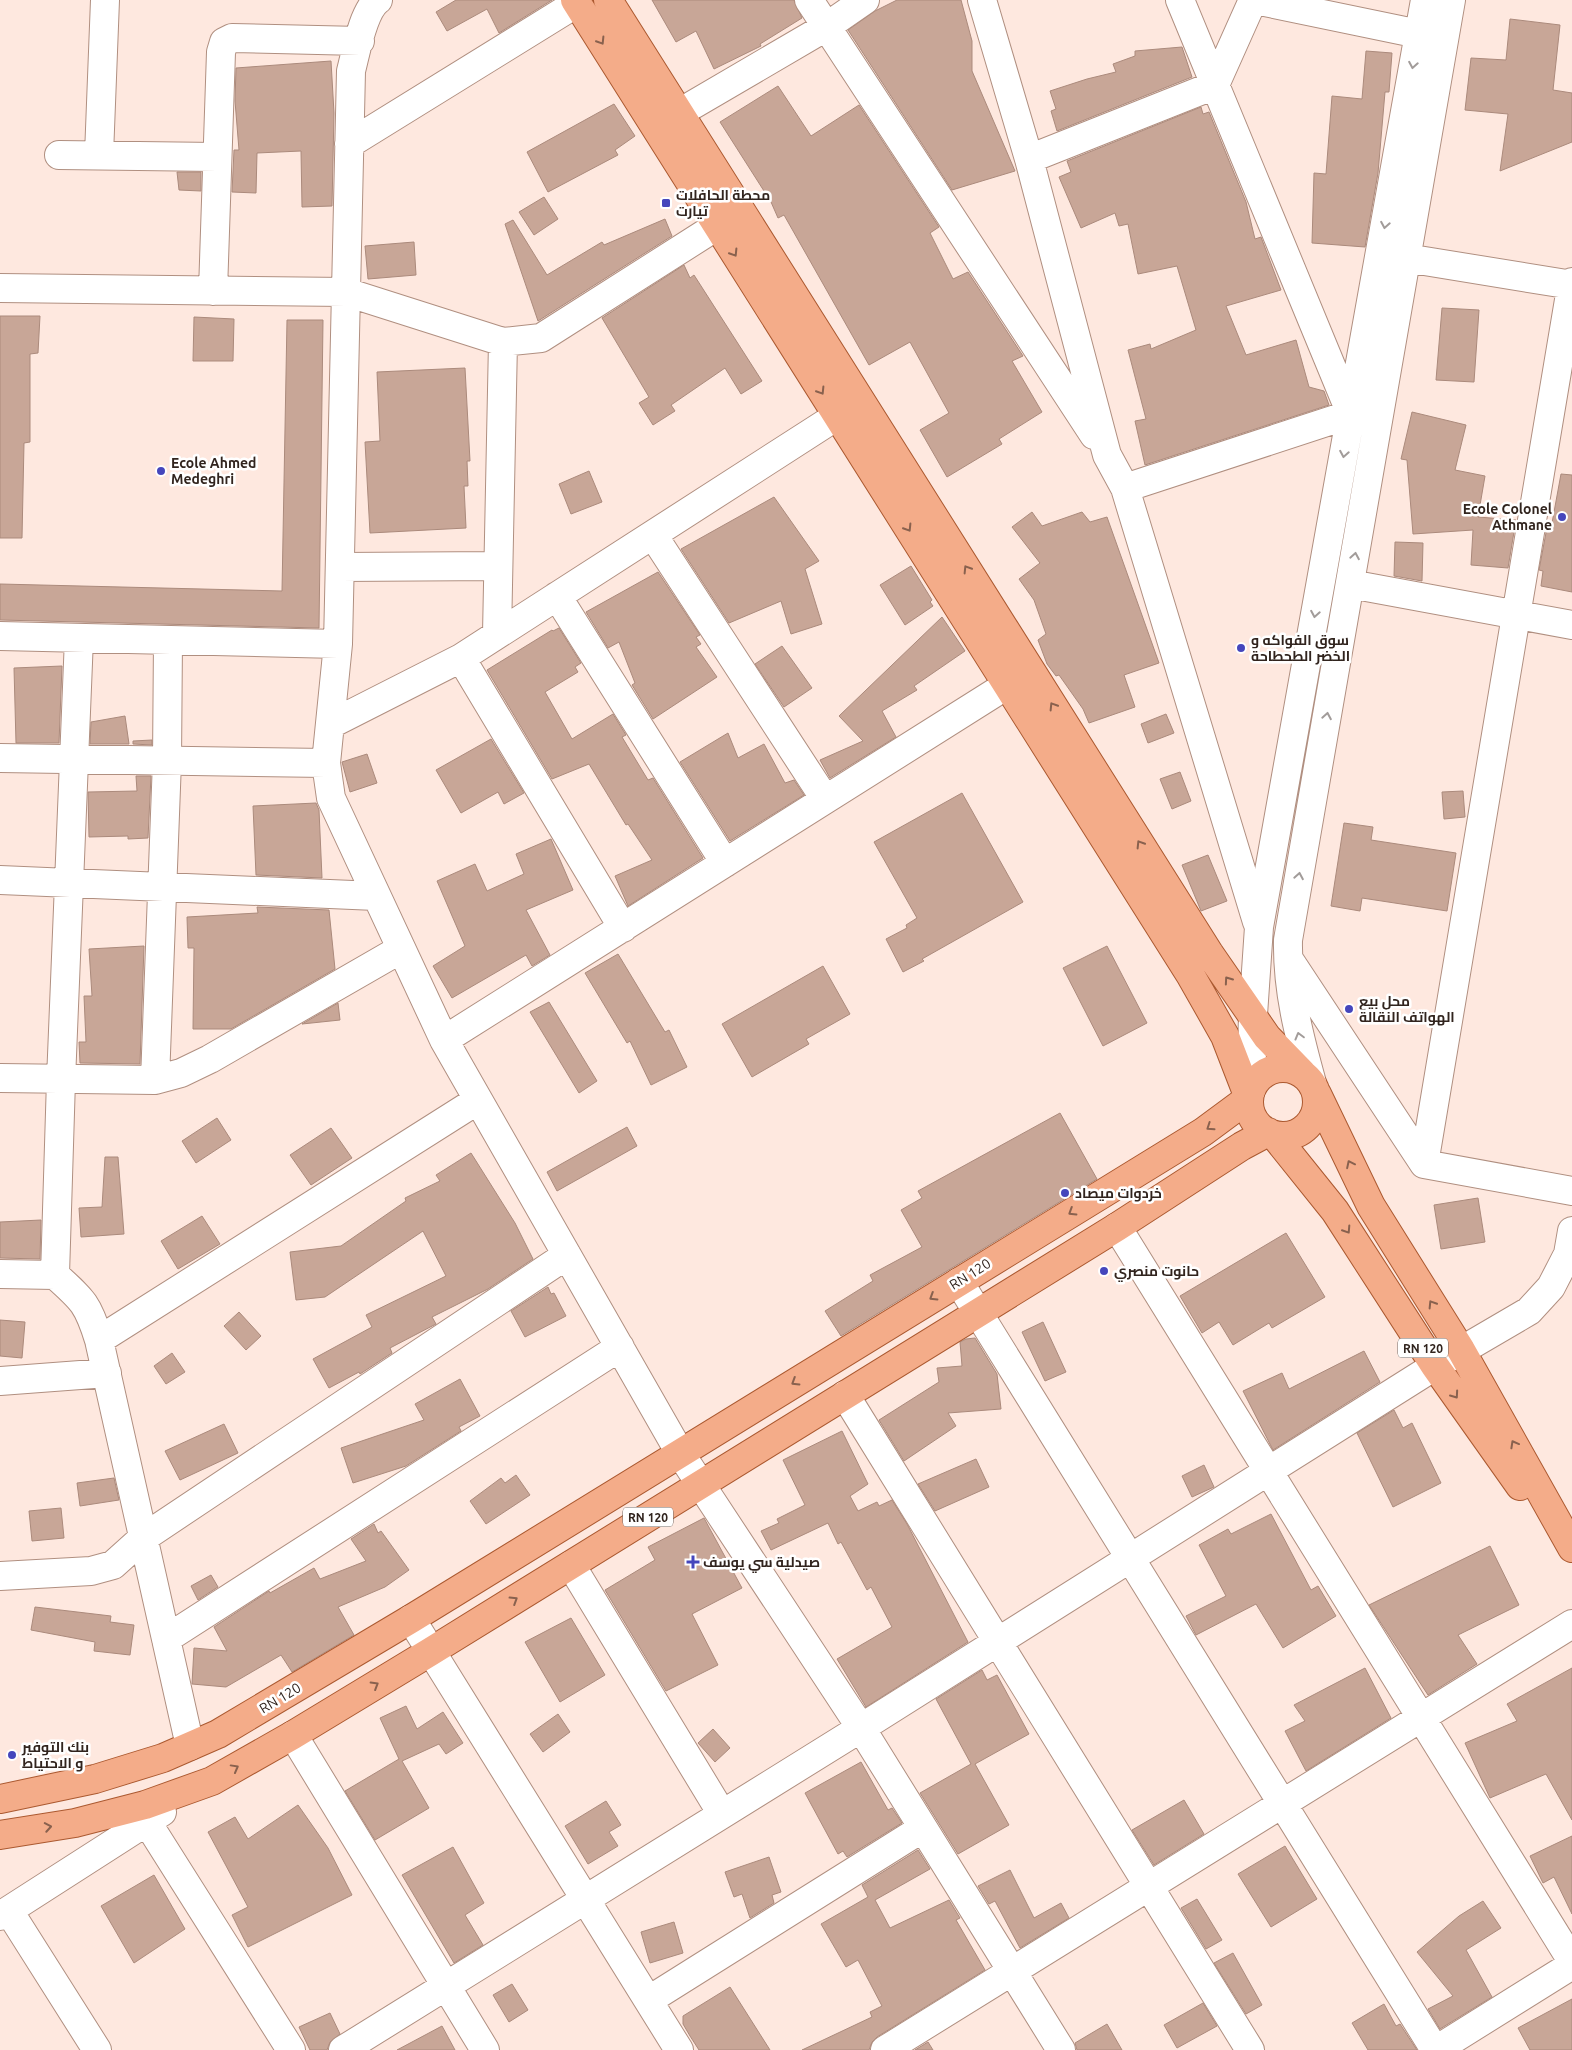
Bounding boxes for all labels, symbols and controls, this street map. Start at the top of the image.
one-way arrow [595,36,605,45]
one-way arrow [1409,61,1419,70]
place label: محطة الحافلات تيارت [676,187,770,219]
marker: محطة الحافلات تيارت [660,197,672,209]
one-way arrow [1380,221,1390,230]
one-way arrow [727,248,737,257]
one-way arrow [814,385,824,394]
one-way arrow [1339,450,1349,458]
place label: Ecole Ahmed Medeghri [171,455,256,487]
marker: Ecole Ahmed Medeghri [155,465,167,477]
place label: Ecole Colonel Athmane [1463,501,1552,533]
marker: Ecole Colonel Athmane [1556,511,1568,523]
one-way arrow [901,522,911,531]
one-way arrow [1349,551,1359,560]
one-way arrow [963,565,973,574]
one-way arrow [1311,610,1321,618]
place label: سوق الفواكه و الخضر الطحطاحة [1251,632,1350,665]
marker: سوق الفواكه و الخضر الطحطاحة [1235,642,1247,654]
one-way arrow [1050,703,1060,712]
one-way arrow [1321,711,1331,720]
one-way arrow [1137,840,1146,849]
one-way arrow [1294,871,1304,880]
one-way arrow [1225,977,1234,986]
place label: محل بيع الهواتف النقالة [1359,993,1455,1026]
marker: محل بيع الهواتف النقالة [1343,1003,1355,1015]
one-way arrow [1295,1033,1305,1041]
one-way arrow [1206,1121,1216,1130]
one-way arrow [1346,1160,1357,1169]
place label: خردوات ميصاد [1075,1185,1162,1202]
marker: خردوات ميصاد [1059,1187,1071,1199]
one-way arrow [1068,1206,1077,1216]
one-way arrow [1340,1224,1350,1233]
street label: RN 120 [946,1255,994,1293]
place label: حانوت منصري [1114,1263,1199,1282]
marker: حانوت منصري [1098,1265,1110,1277]
one-way arrow [930,1291,939,1301]
one-way arrow [1429,1300,1439,1309]
road number: RN 120 [1398,1339,1448,1358]
one-way arrow [791,1376,800,1386]
one-way arrow [1449,1389,1458,1398]
one-way arrow [1510,1441,1520,1450]
road number: RN 120 [623,1508,673,1526]
place label: صيدلية سي يوسف [703,1554,820,1573]
marker: صيدلية سي يوسف [687,1556,699,1568]
one-way arrow [508,1597,517,1606]
street label: RN 120 [256,1679,304,1717]
one-way arrow [370,1682,379,1692]
place label: بنك التوفير و الاحتياط [21,1739,89,1772]
marker: بنك التوفير و الاحتياط [6,1749,18,1761]
one-way arrow [230,1764,239,1774]
one-way arrow [44,1823,52,1833]

